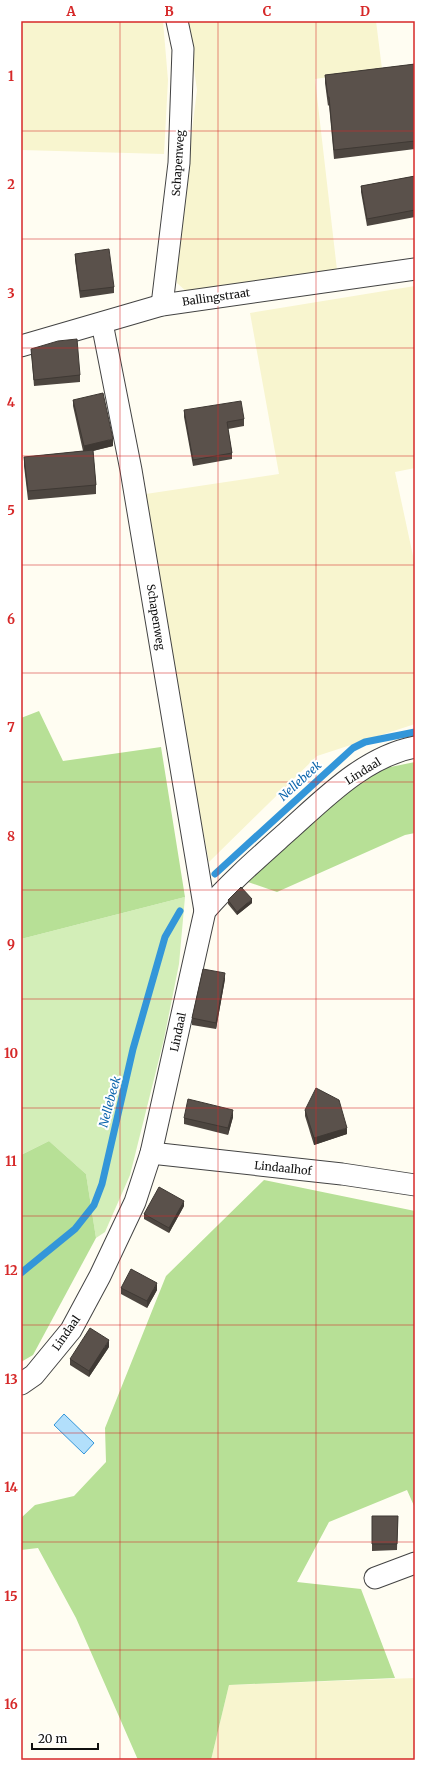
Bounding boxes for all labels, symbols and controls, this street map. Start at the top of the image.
text: A [65,3,76,20]
text: B [164,3,174,20]
text: C [263,3,272,20]
text: D [360,3,370,20]
text: 1 [8,68,14,85]
street label: Schapenweg [169,129,187,197]
text: 2 [7,176,15,193]
text: 3 [7,285,15,302]
street label: Ballingstraat [181,285,252,309]
text: 4 [7,394,16,411]
text: 5 [7,502,15,519]
street label: Schapenweg [144,583,168,651]
text: 6 [7,611,15,628]
text: 7 [7,719,15,736]
street label: Lindaal [342,754,384,787]
water label: Nellebeek [275,757,324,804]
text: 8 [7,828,15,845]
text: 9 [7,936,15,953]
street label: Lindaal [167,1011,189,1053]
text: 10 [4,1045,18,1062]
water label: Nellebeek [95,1074,124,1129]
text: 11 [5,1153,17,1170]
street label: Lindaalhof [254,1158,313,1178]
text: 12 [4,1262,18,1279]
street label: Lindaal [49,1312,83,1353]
text: 13 [4,1371,18,1388]
text: 14 [4,1479,19,1496]
text: 15 [4,1588,18,1605]
text: 16 [4,1696,18,1713]
scale bar [32,1725,98,1751]
text: 20 m [38,1731,67,1746]

